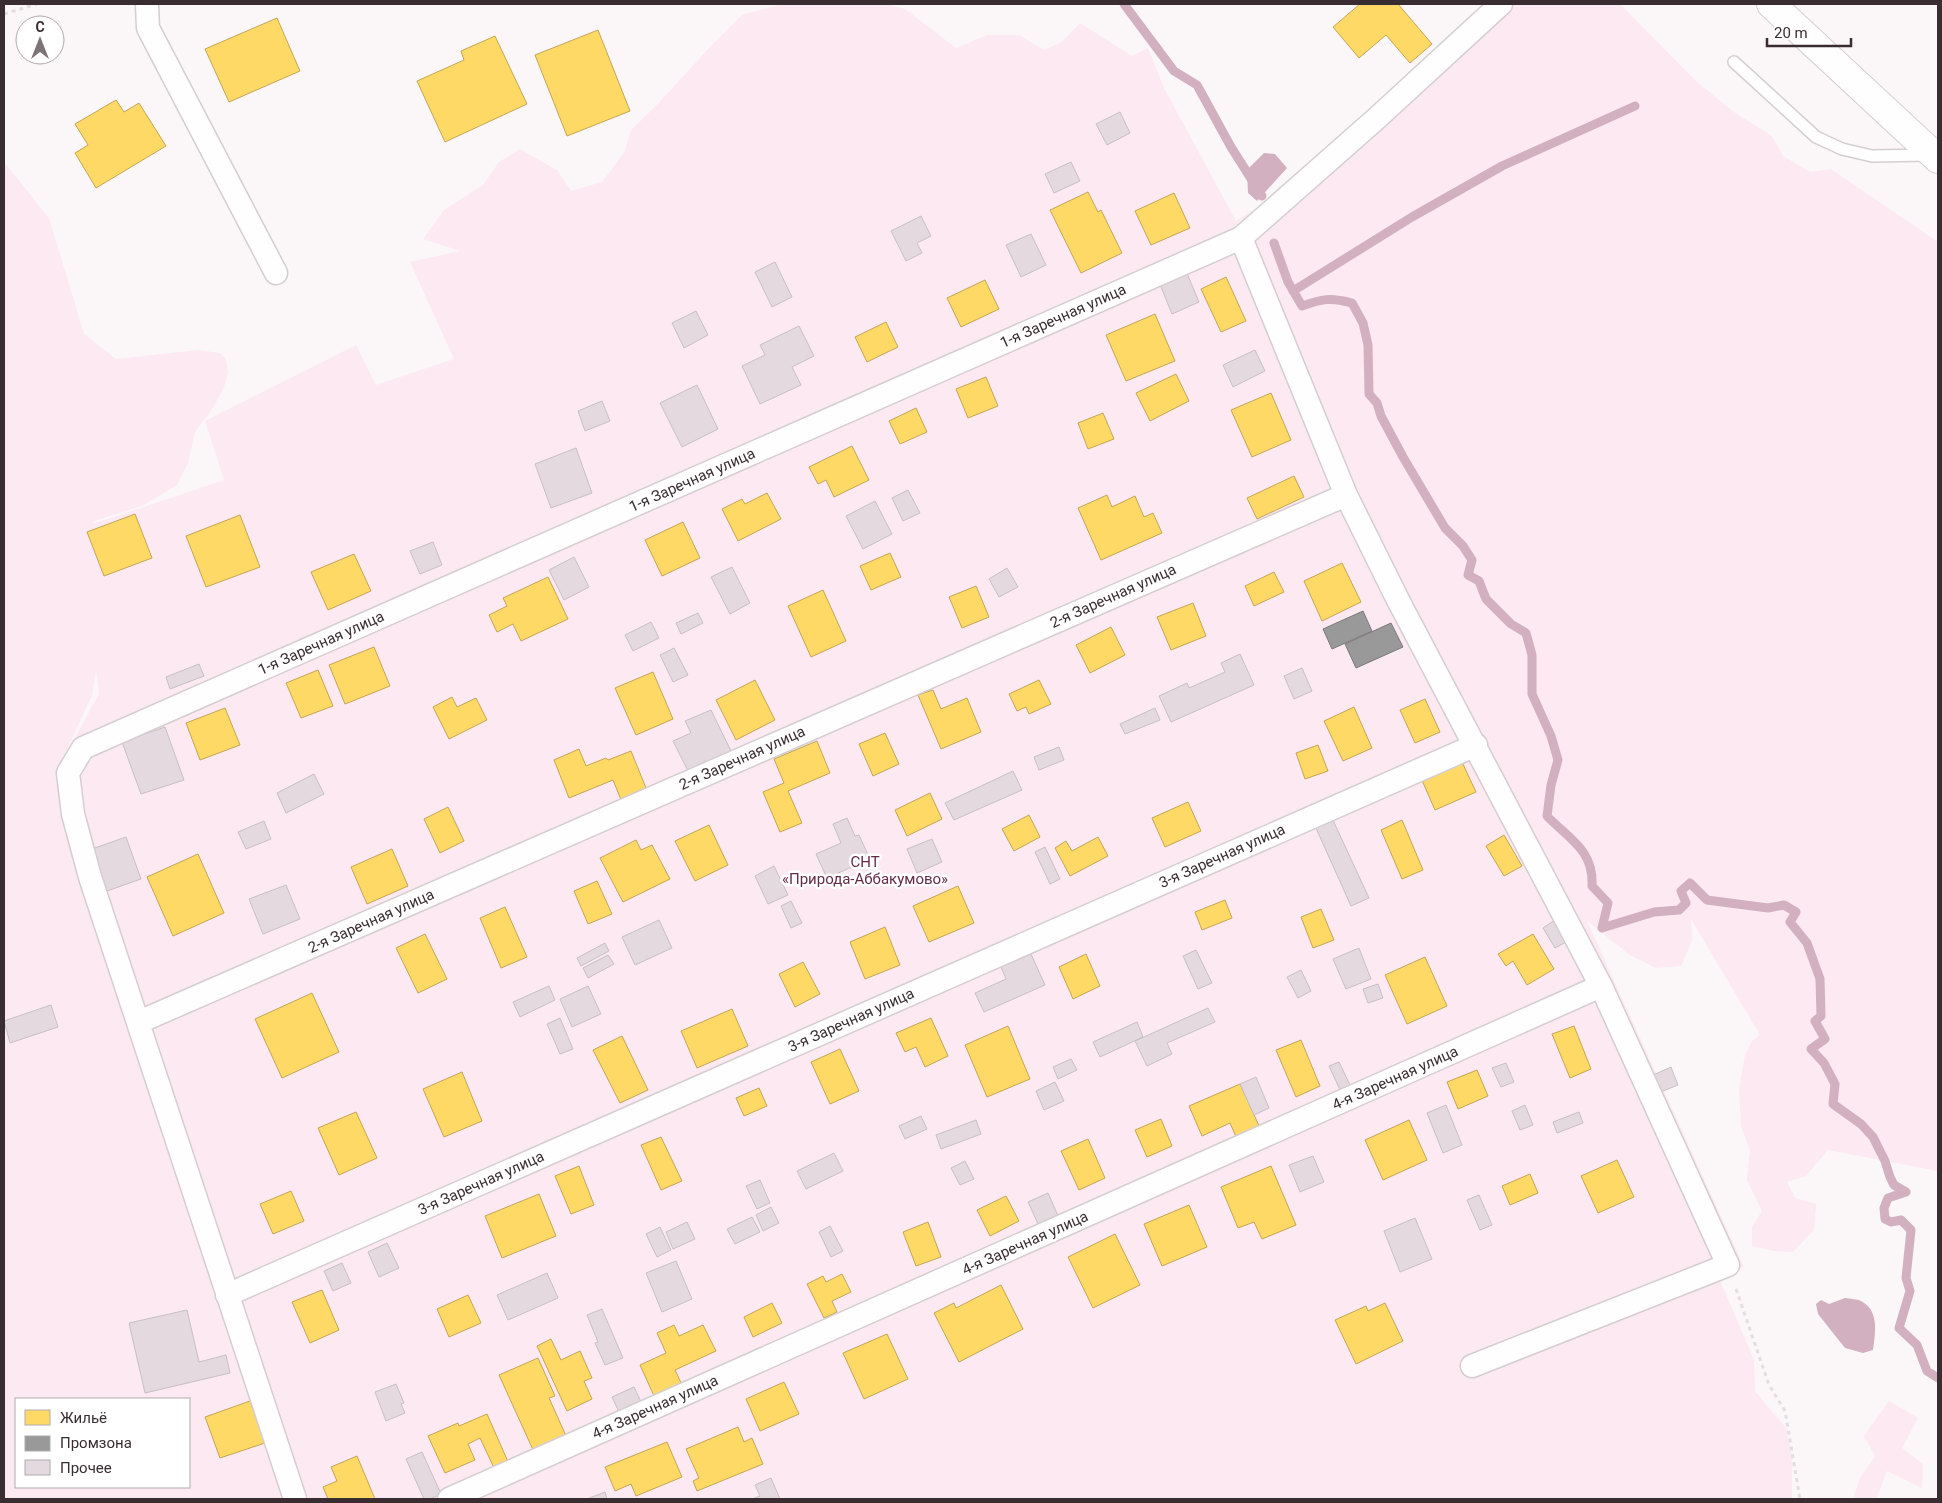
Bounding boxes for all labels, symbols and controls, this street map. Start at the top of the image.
north arrow [15,15,65,65]
scale bar [1767,15,1851,47]
text: С [35,19,45,35]
text: 20 m [1774,24,1808,42]
street label: 1-я Заречная улица [997,280,1129,352]
street label: 1-я Заречная улица [626,444,758,516]
street label: 2-я Заречная улица [1047,560,1179,632]
street label: 1-я Заречная улица [255,607,387,679]
street label: 2-я Заречная улица [676,722,808,794]
street label: 3-я Заречная улица [1156,820,1288,892]
park label: СНТ «Природа-Аббакумово» [782,853,948,888]
street label: 2-я Заречная улица [305,885,437,957]
street label: 3-я Заречная улица [785,984,917,1056]
street label: 4-я Заречная улица [1329,1042,1461,1114]
street label: 3-я Заречная улица [415,1147,547,1219]
street label: 4-я Заречная улица [959,1207,1091,1279]
street label: 4-я Заречная улица [589,1371,721,1443]
legend [15,1398,190,1488]
text: Жильё [60,1409,107,1427]
text: Промзона [60,1434,132,1452]
text: Прочее [60,1459,112,1477]

